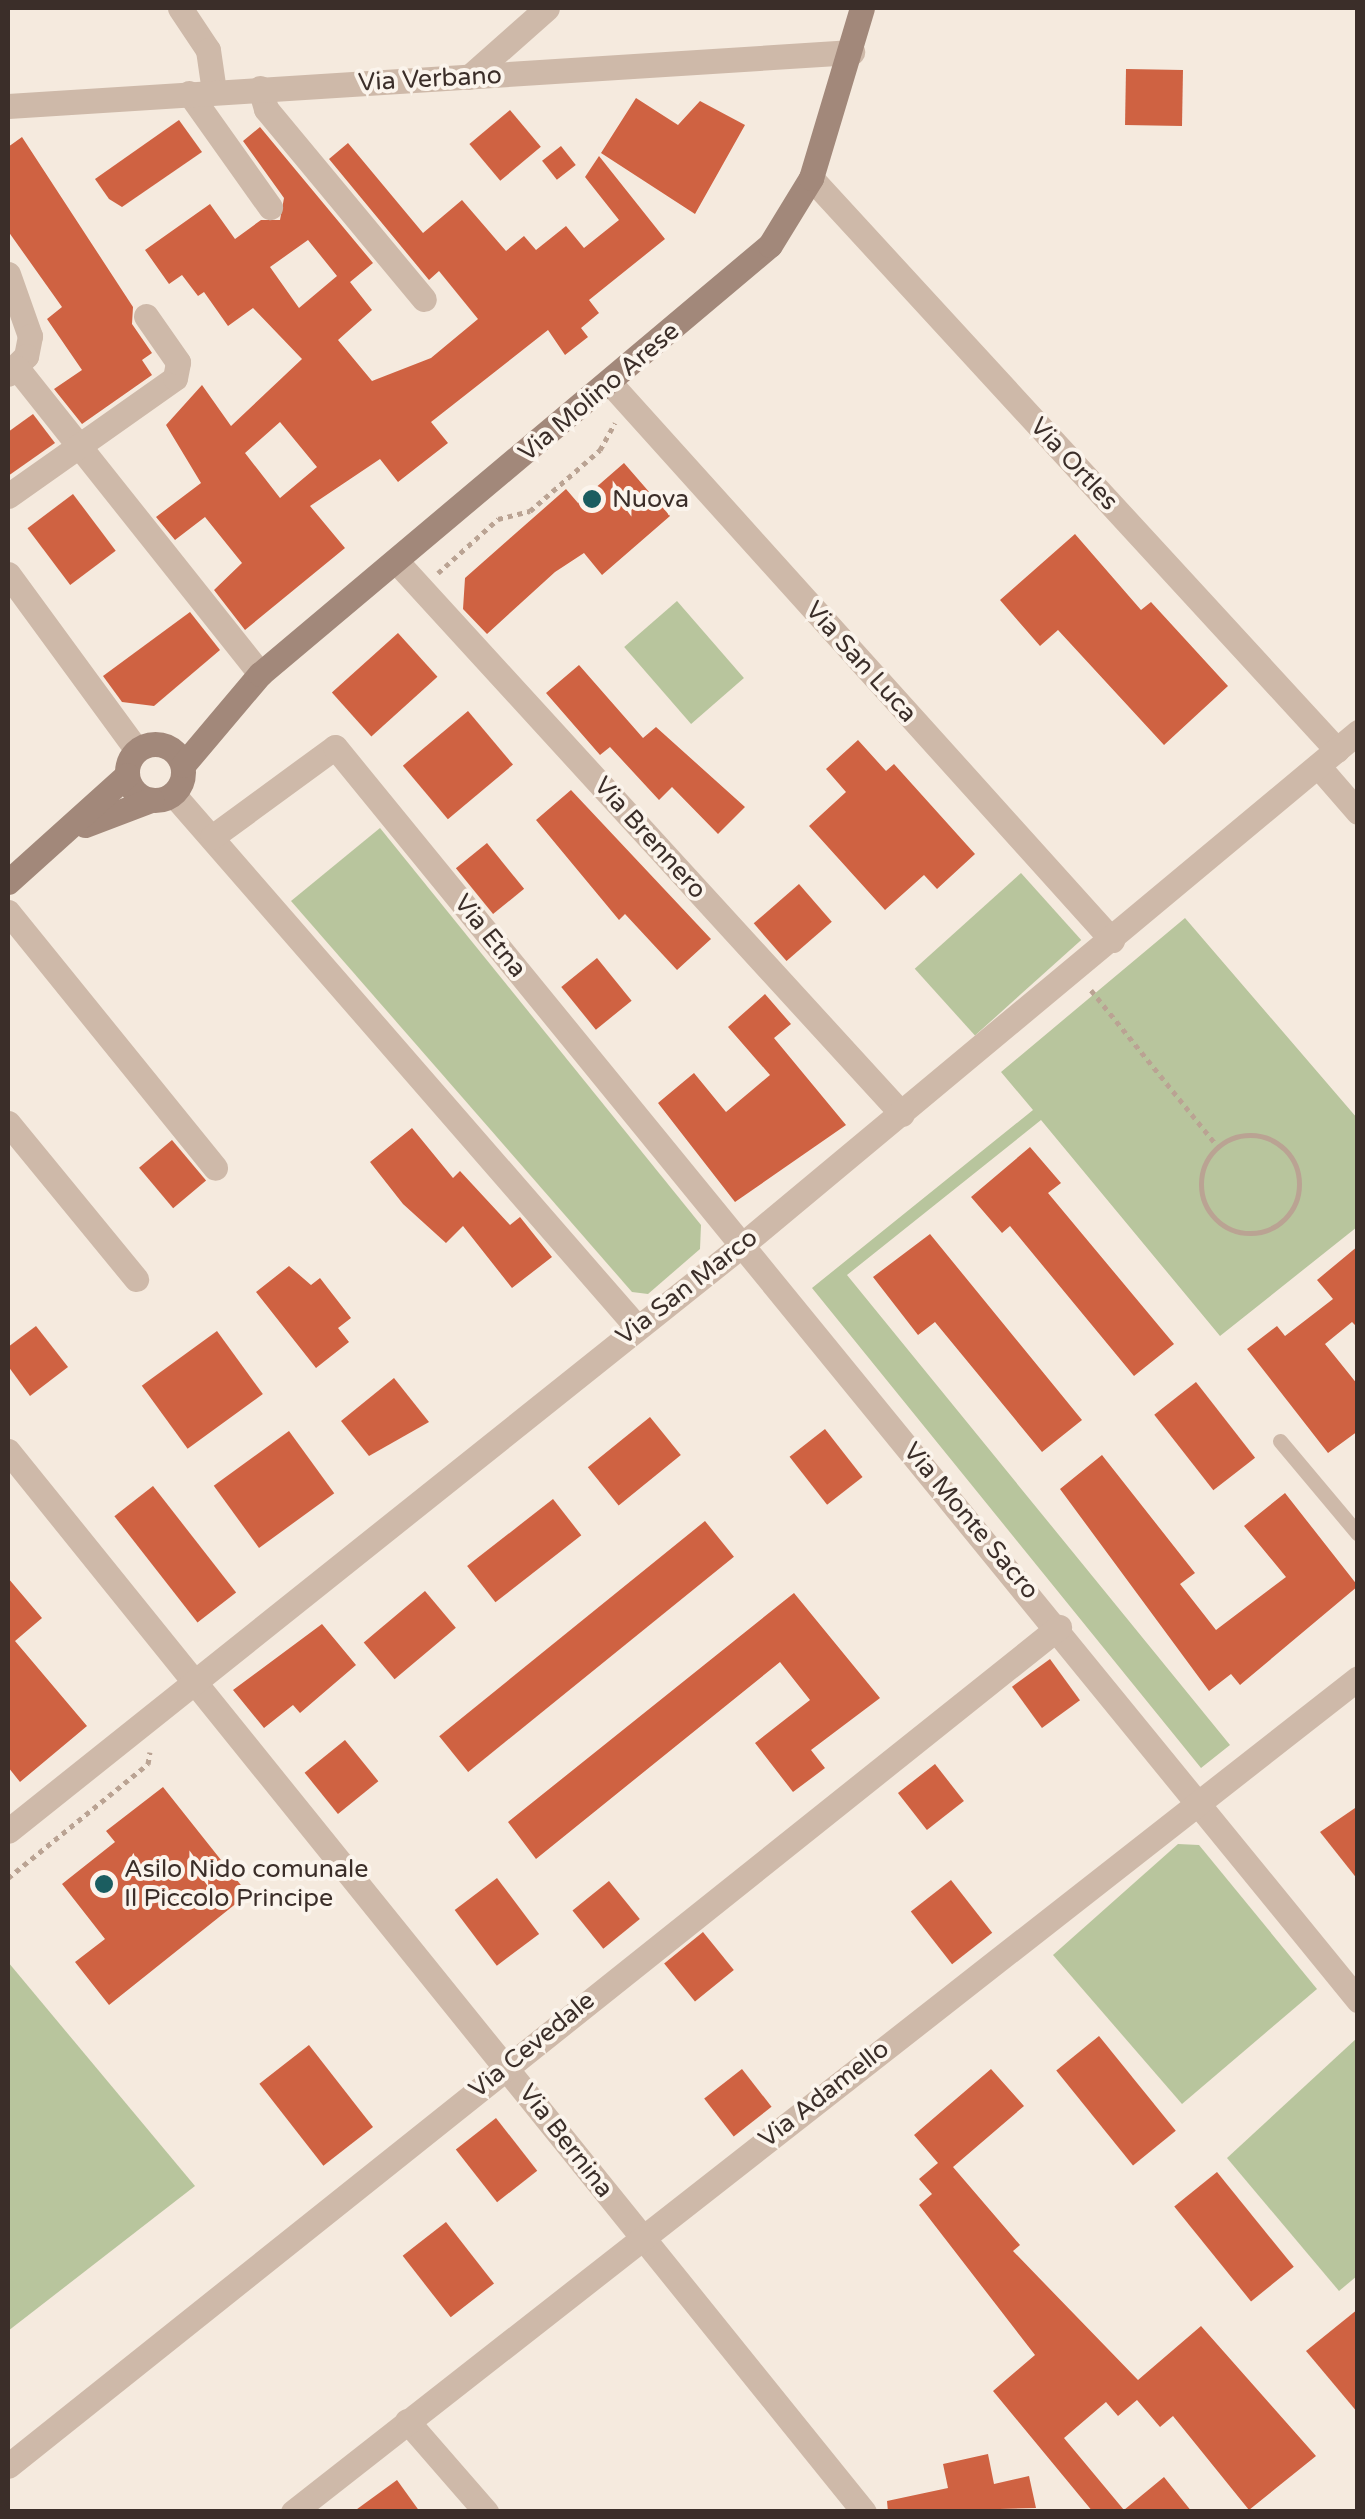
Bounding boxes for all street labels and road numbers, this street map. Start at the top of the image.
street label: Via Verbano [357,60,503,98]
street label: Via Molino Arese [513,316,685,468]
street label: Via Ortles [1024,412,1124,516]
street label: Via San Luca [799,595,923,729]
street label: Via Brennero [588,771,712,905]
street label: Via Etna [447,888,533,984]
street label: Via San Marco [610,1223,764,1351]
street label: Via Monte Sacro [897,1437,1045,1605]
street label: Via Cevedale [463,1985,601,2105]
street label: Via Adamello [753,2034,895,2154]
street label: Via Bernina [512,2078,620,2204]

